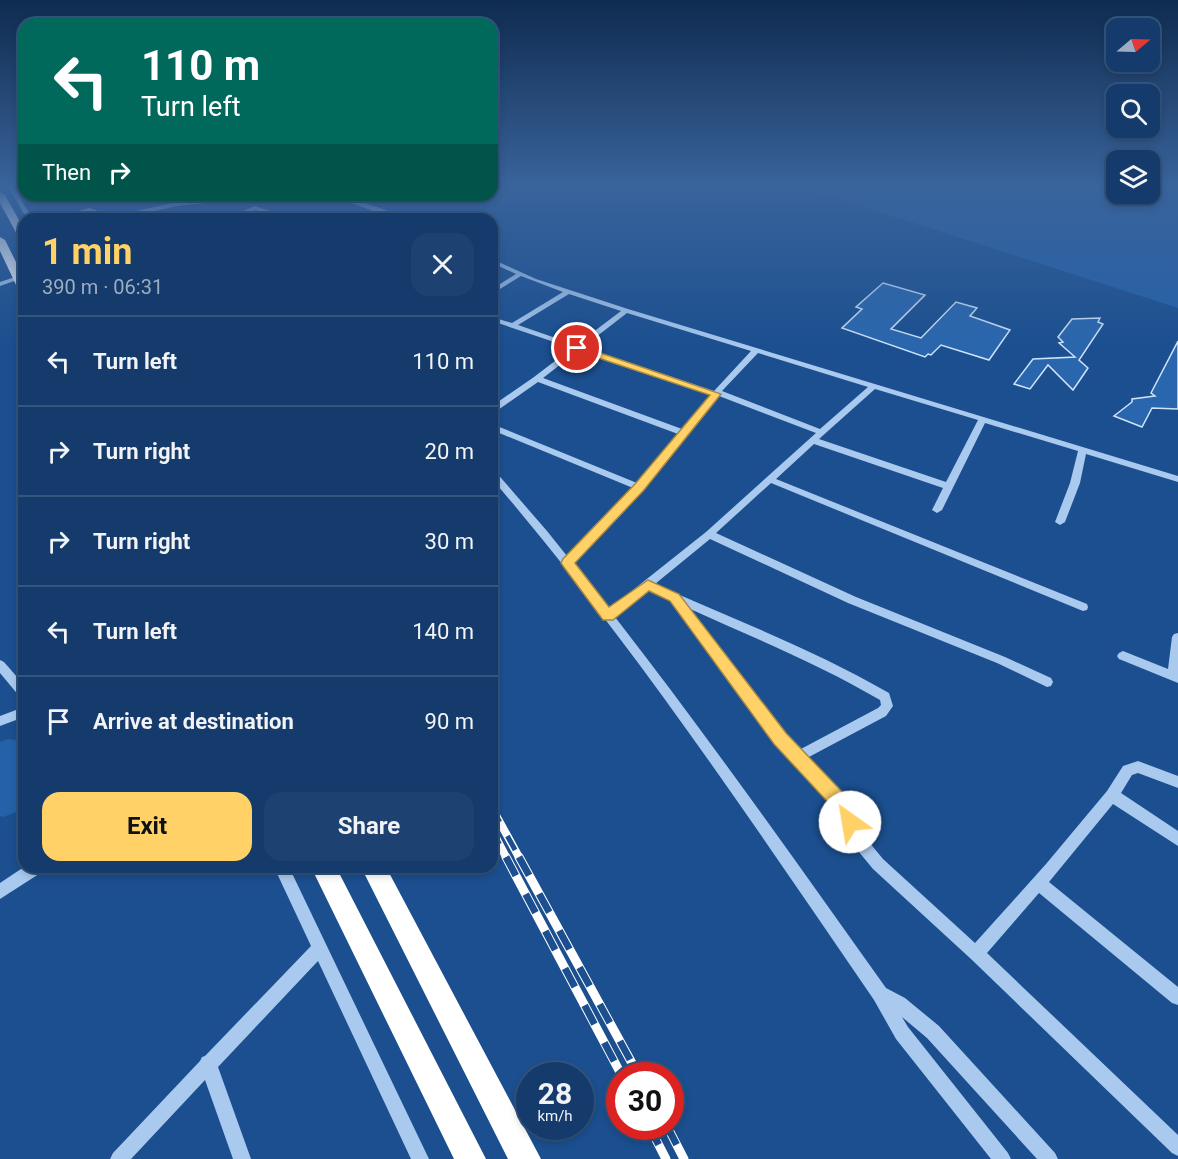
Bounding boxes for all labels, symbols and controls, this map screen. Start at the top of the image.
north arrow [1106,18,1160,72]
map controls [1106,18,1160,204]
text: 110 m [141,41,260,90]
icon: left [42,42,120,120]
button: search [1106,84,1160,138]
text: Turn left [141,91,241,123]
button: layers [1106,150,1160,204]
icon: right [103,156,136,189]
text: Then [42,160,91,185]
text: 1 min [42,231,133,273]
button: close [411,233,474,296]
text: 390 m · 06:31 [42,275,163,299]
pin [551,322,602,373]
icon: arrive [560,331,593,364]
icon: left [42,345,75,378]
text: Turn left [93,349,177,374]
text: 110 m [412,349,474,374]
icon: right [42,435,75,468]
text: Turn right [93,439,190,464]
text: 20 m [425,439,474,464]
icon: right [42,525,75,558]
text: Turn right [93,529,190,554]
text: 30 m [425,529,474,554]
icon: left [42,615,75,648]
text: Turn left [93,619,177,644]
text: 140 m [412,619,474,644]
icon: arrive [42,705,75,738]
text: Arrive at destination [93,709,294,734]
text: 90 m [425,709,474,734]
position arrow [818,790,882,854]
button: Exit [42,792,252,861]
button: Share [264,792,474,861]
speed limit sign: 30 [606,1062,684,1140]
text: 28 [538,1076,572,1111]
text: km/h [537,1107,573,1125]

